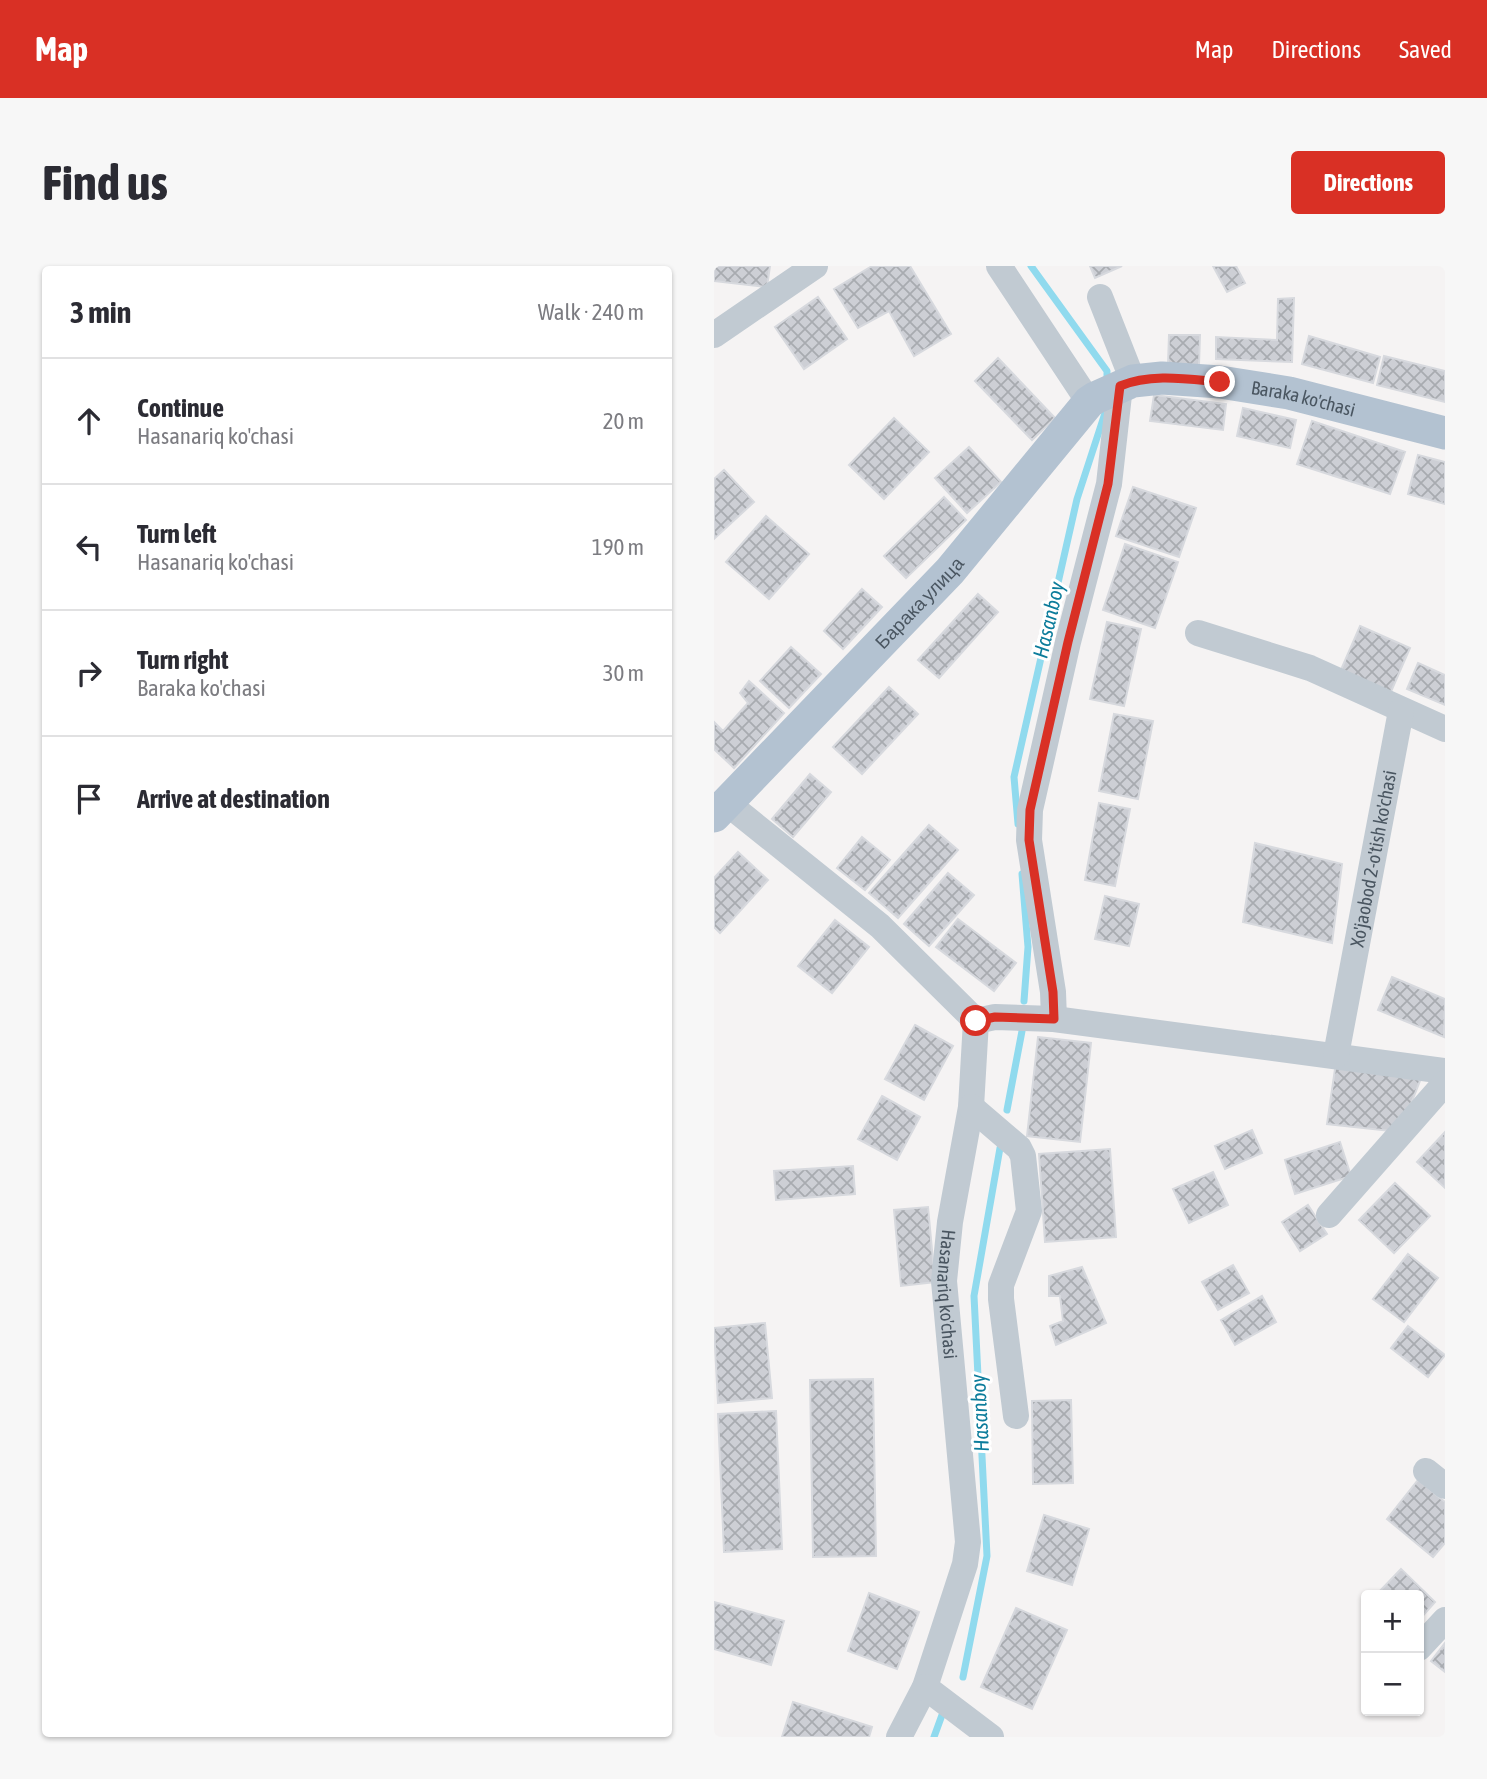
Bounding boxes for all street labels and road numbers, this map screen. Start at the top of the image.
street label: Baraka ko'chasi [1250,376,1358,421]
street label: Барака улица [870,552,968,653]
street label: Xo'jaobod 2-o'tish ko'chasi [1346,768,1401,949]
street label: Hasanariq ko'chasi [933,1229,962,1360]

